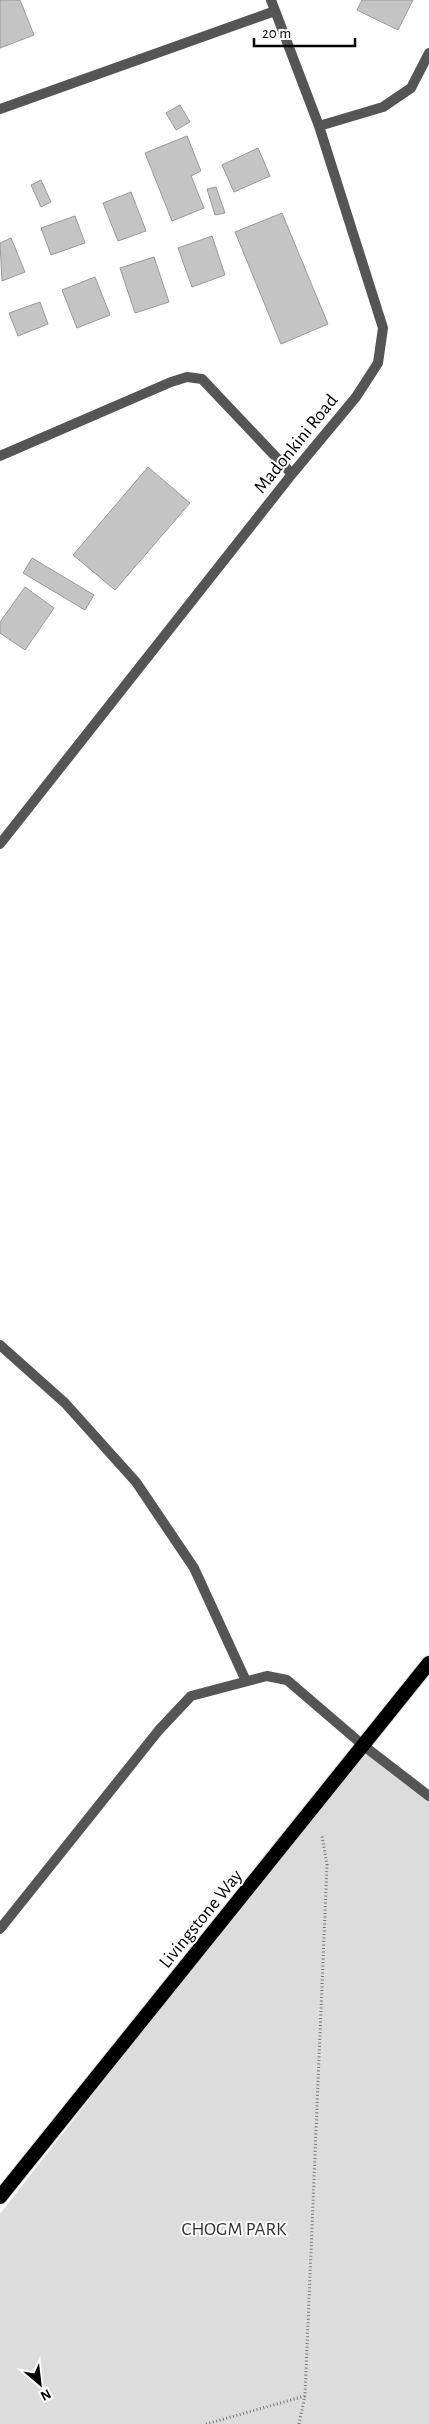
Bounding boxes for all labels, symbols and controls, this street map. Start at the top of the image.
scale bar [254,15,355,47]
text: 20 m [262,26,291,41]
street label: Madonkini Road [251,391,342,497]
street label: Livingstone Way [156,1866,246,1972]
park label: CHOGM PARK [182,2220,287,2239]
north arrow [15,2359,65,2409]
text: N [38,2386,53,2403]

